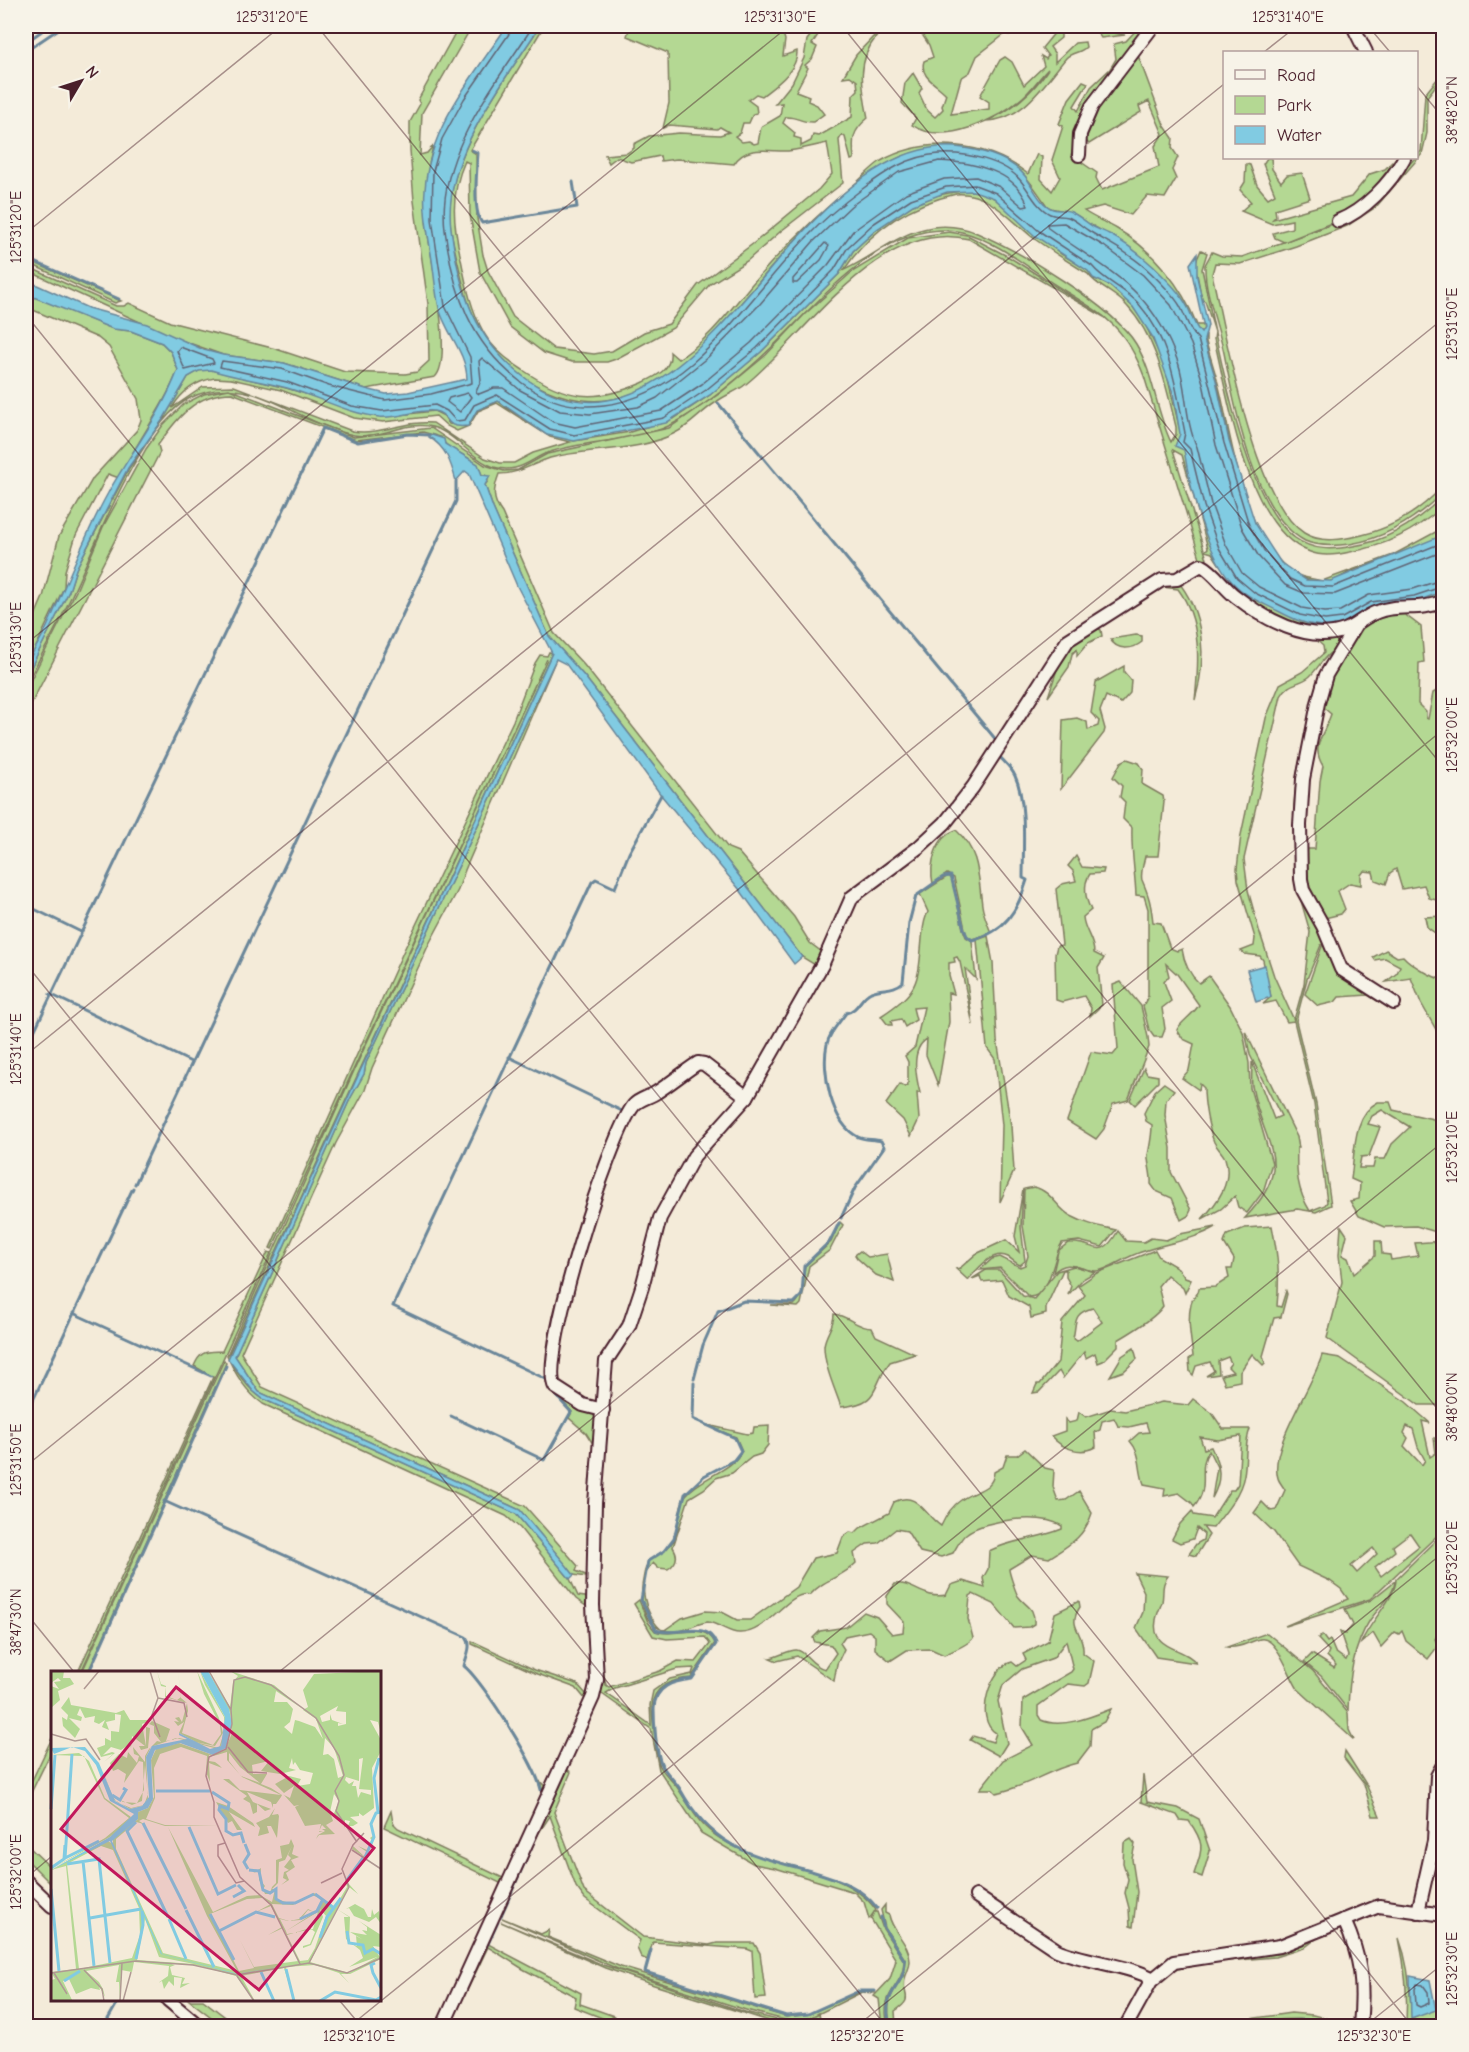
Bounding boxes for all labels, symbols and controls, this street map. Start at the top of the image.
text: 125°31'20"E [236,8,308,26]
text: 125°31'30"E [744,8,816,26]
text: 125°31'40"E [1252,8,1324,26]
north arrow [51,51,111,111]
legend [1223,51,1418,159]
text: N [82,62,102,82]
text: Road [1277,65,1316,86]
text: 38°48'20"N [1443,76,1461,144]
text: Park [1277,95,1312,116]
text: Water [1277,125,1322,146]
text: 125°31'20"E [7,191,25,263]
text: 125°31'50"E [1443,288,1461,360]
text: 125°31'30"E [7,602,25,674]
text: 125°32'00"E [1443,697,1461,773]
text: 125°31'40"E [7,1013,25,1085]
text: 125°32'10"E [1443,1111,1461,1183]
text: 38°48'00"N [1443,1372,1461,1442]
text: 125°31'50"E [7,1424,25,1496]
text: 125°32'20"E [1443,1521,1461,1595]
text: 38°47'30"N [7,1588,25,1656]
inset map [51,1671,381,2001]
text: 125°32'00"E [7,1834,25,1910]
text: 125°32'30"E [1443,1932,1461,2006]
text: 125°32'10"E [323,2027,395,2045]
text: 125°32'20"E [830,2027,904,2045]
text: 125°32'30"E [1337,2027,1411,2045]

